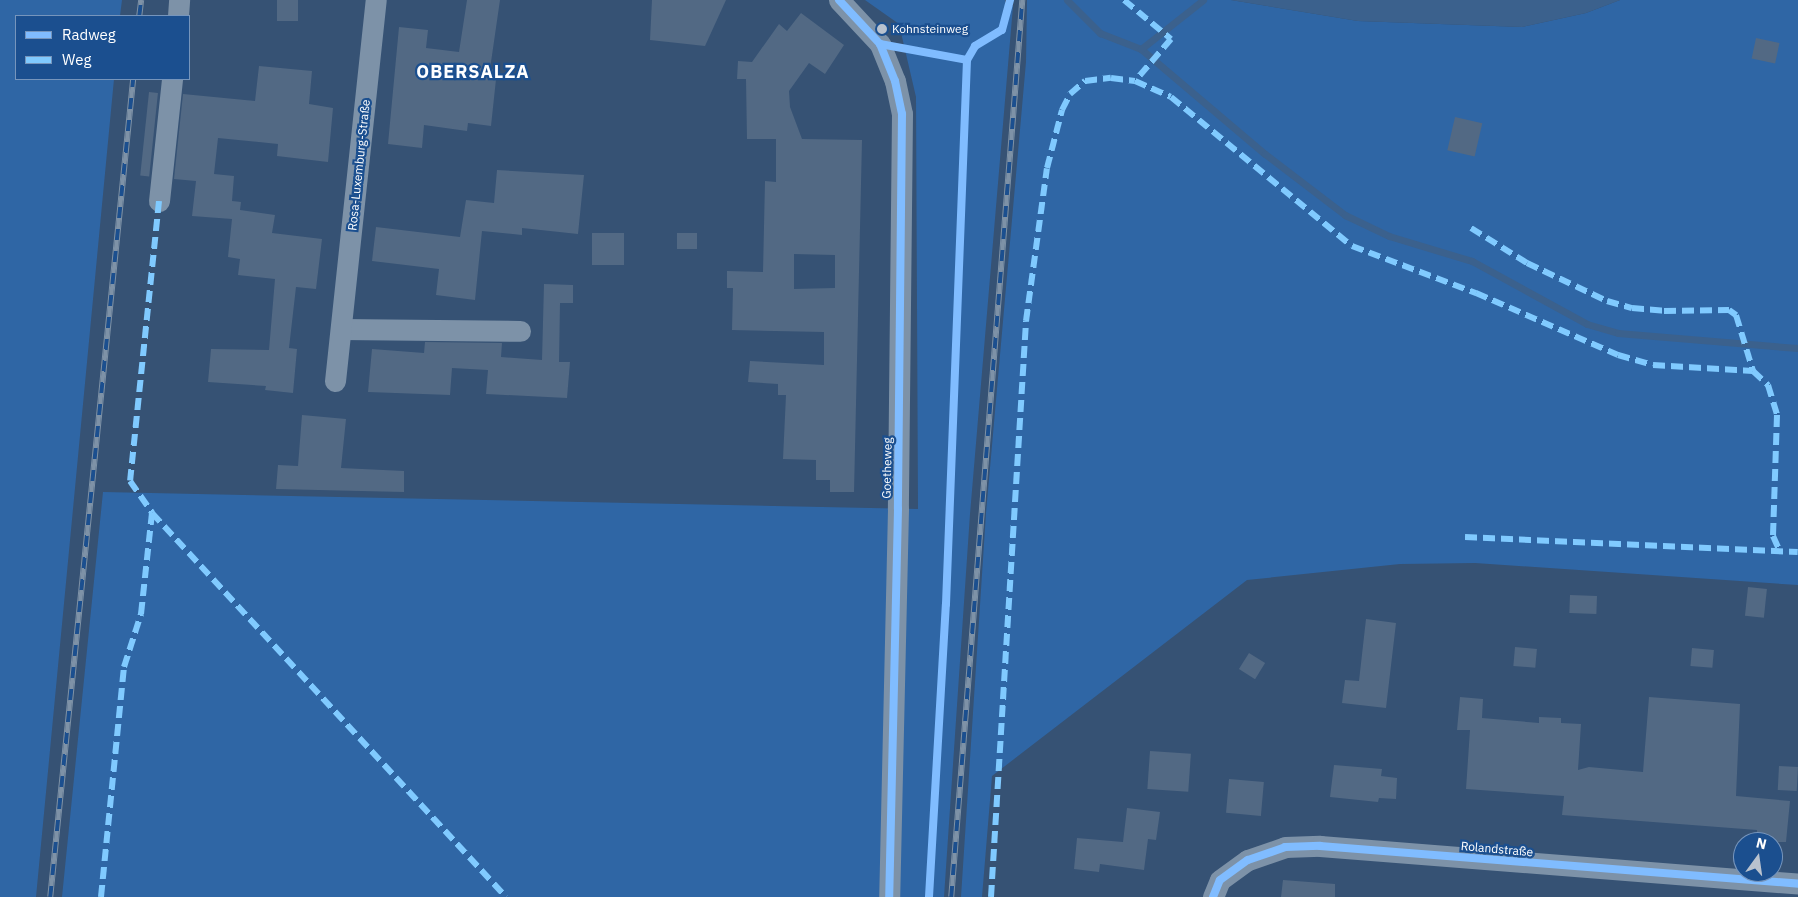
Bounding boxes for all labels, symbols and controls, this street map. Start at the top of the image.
legend [15,15,190,80]
place label: Kohnsteinweg [892,22,968,36]
marker: Kohnsteinweg [876,23,888,35]
text: Radweg [62,25,116,44]
text: Weg [62,50,91,69]
district label: OBERSALZA [415,61,531,83]
street label: Rosa-Luxemburg-Straße [345,99,373,231]
street label: Goetheweg [879,437,895,499]
north arrow [1733,832,1783,882]
text: N [1754,833,1768,853]
street label: Rolandstraße [1460,839,1534,859]

